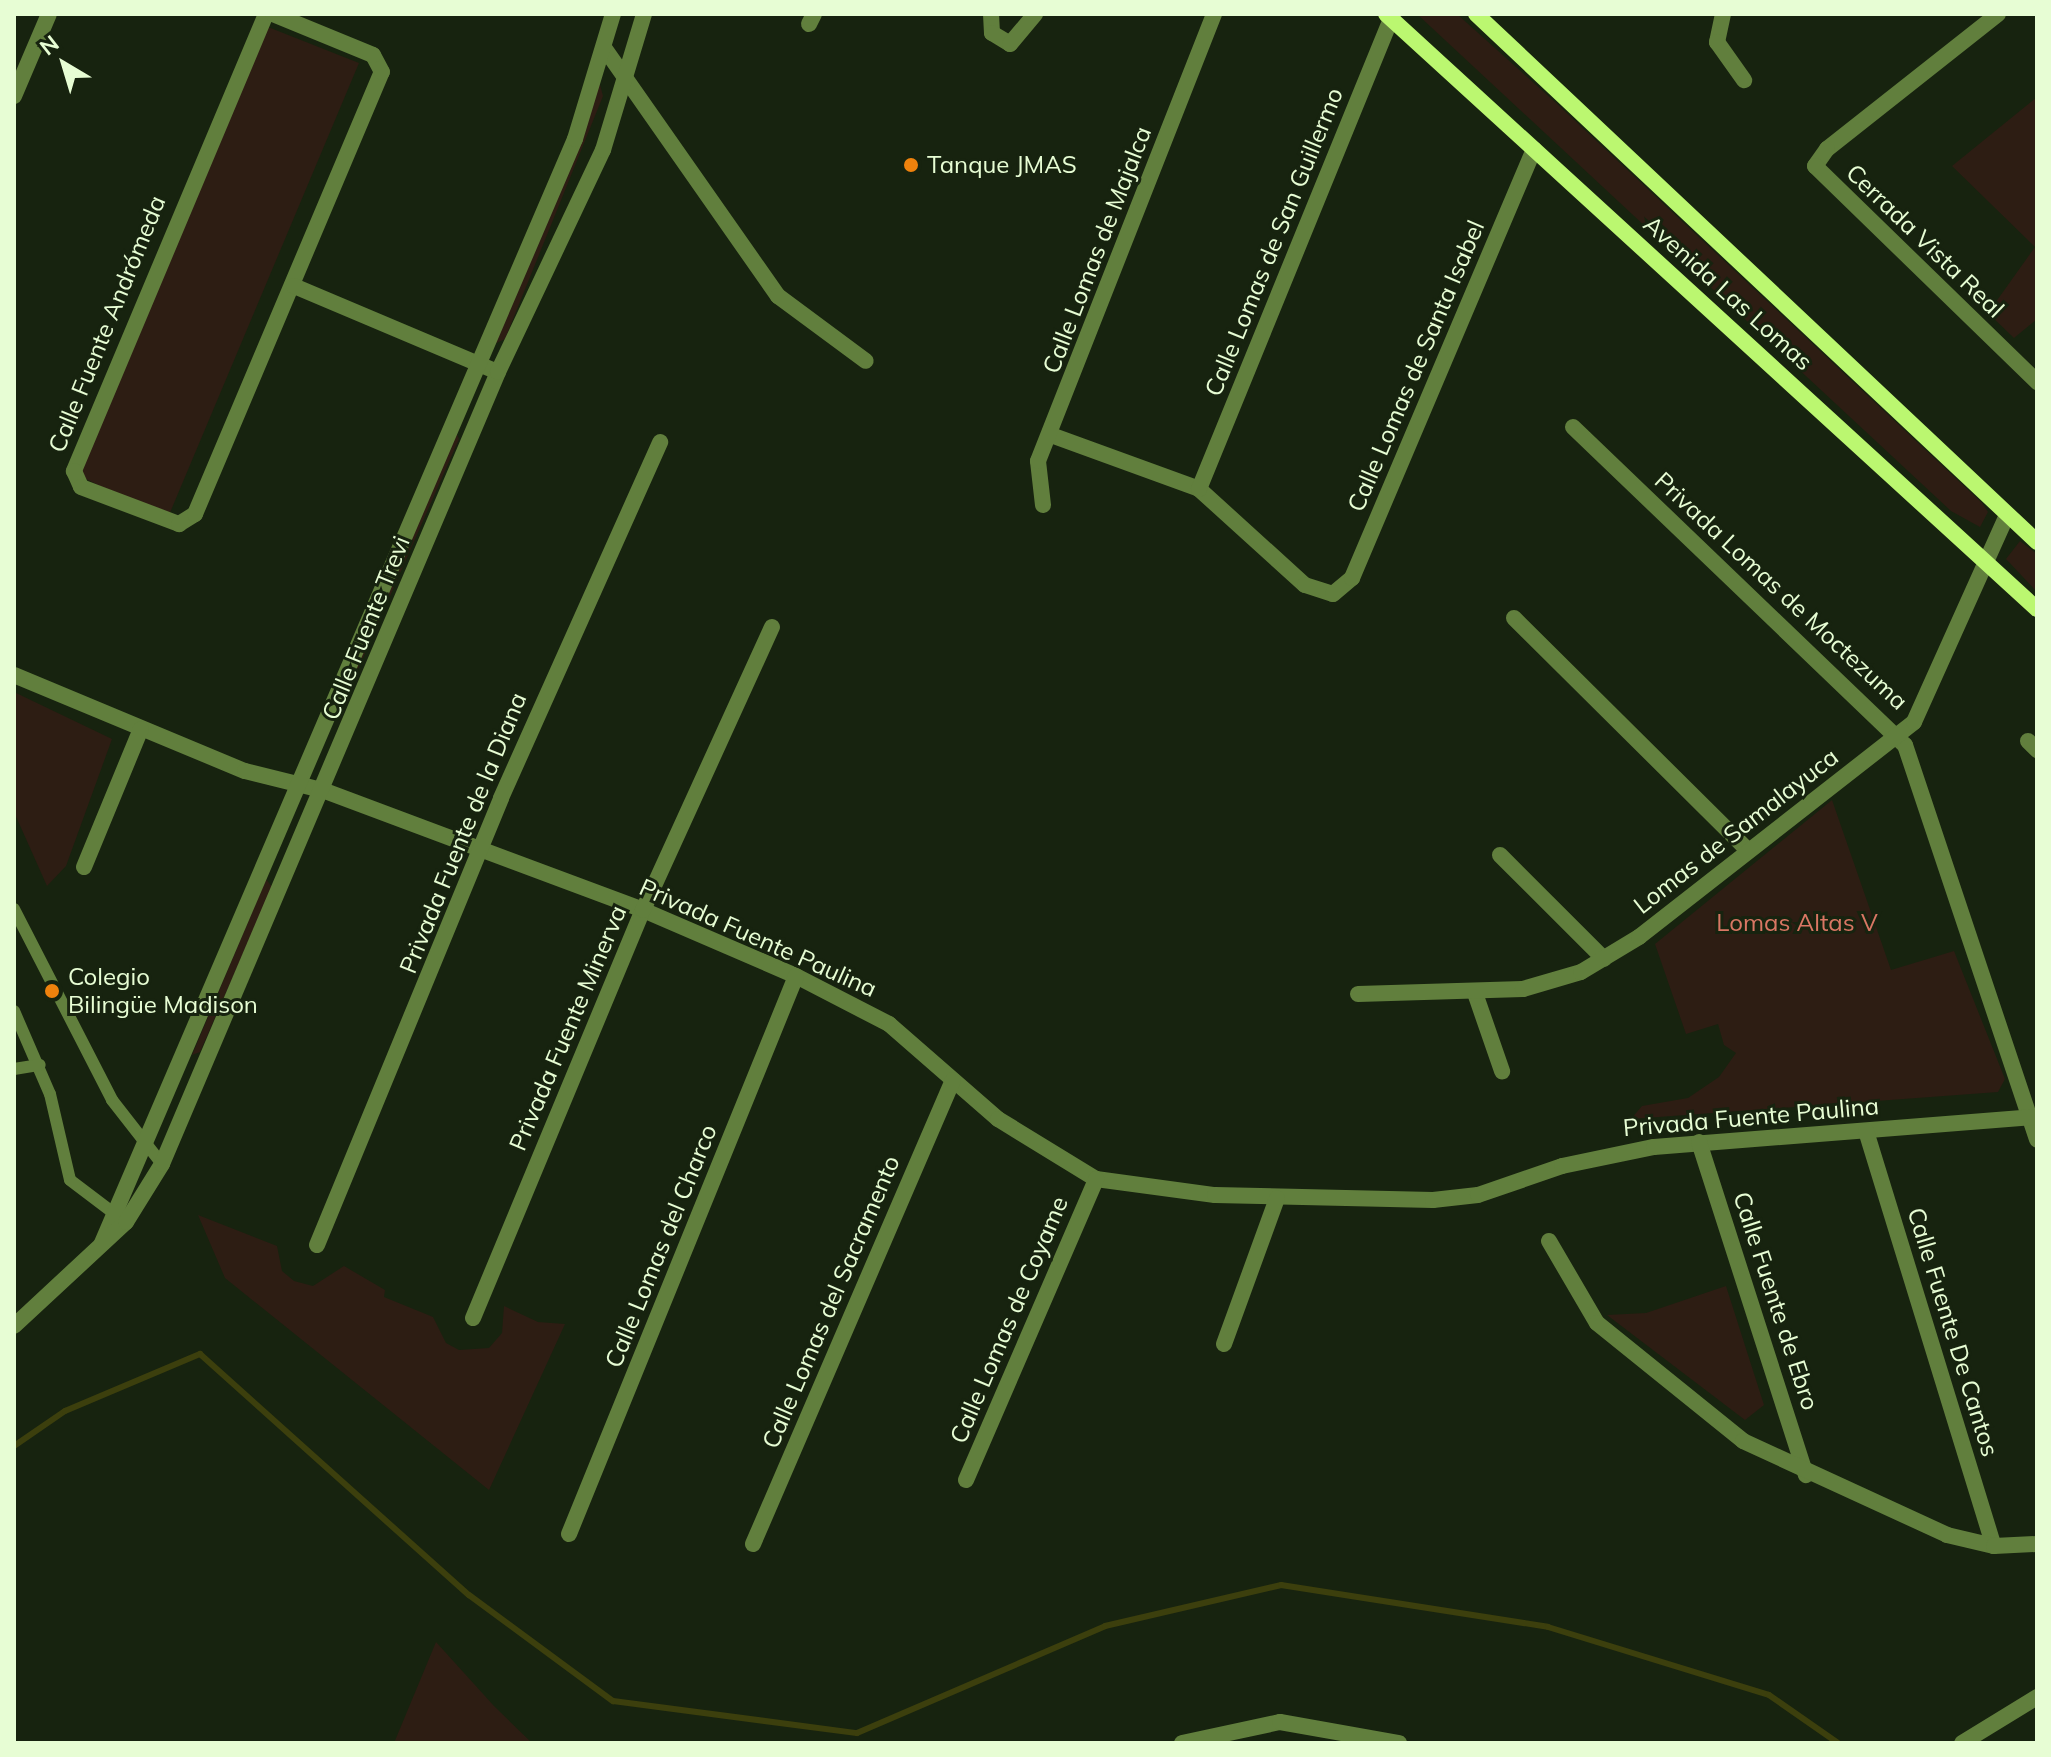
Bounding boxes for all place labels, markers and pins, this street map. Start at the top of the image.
place label: Tanque JMAS [927,151,1077,179]
marker: Tanque JMAS [902,156,920,174]
place label: Colegio Bilingüe Madison [68,963,258,1019]
marker: Colegio Bilingüe Madison [43,982,61,1000]

